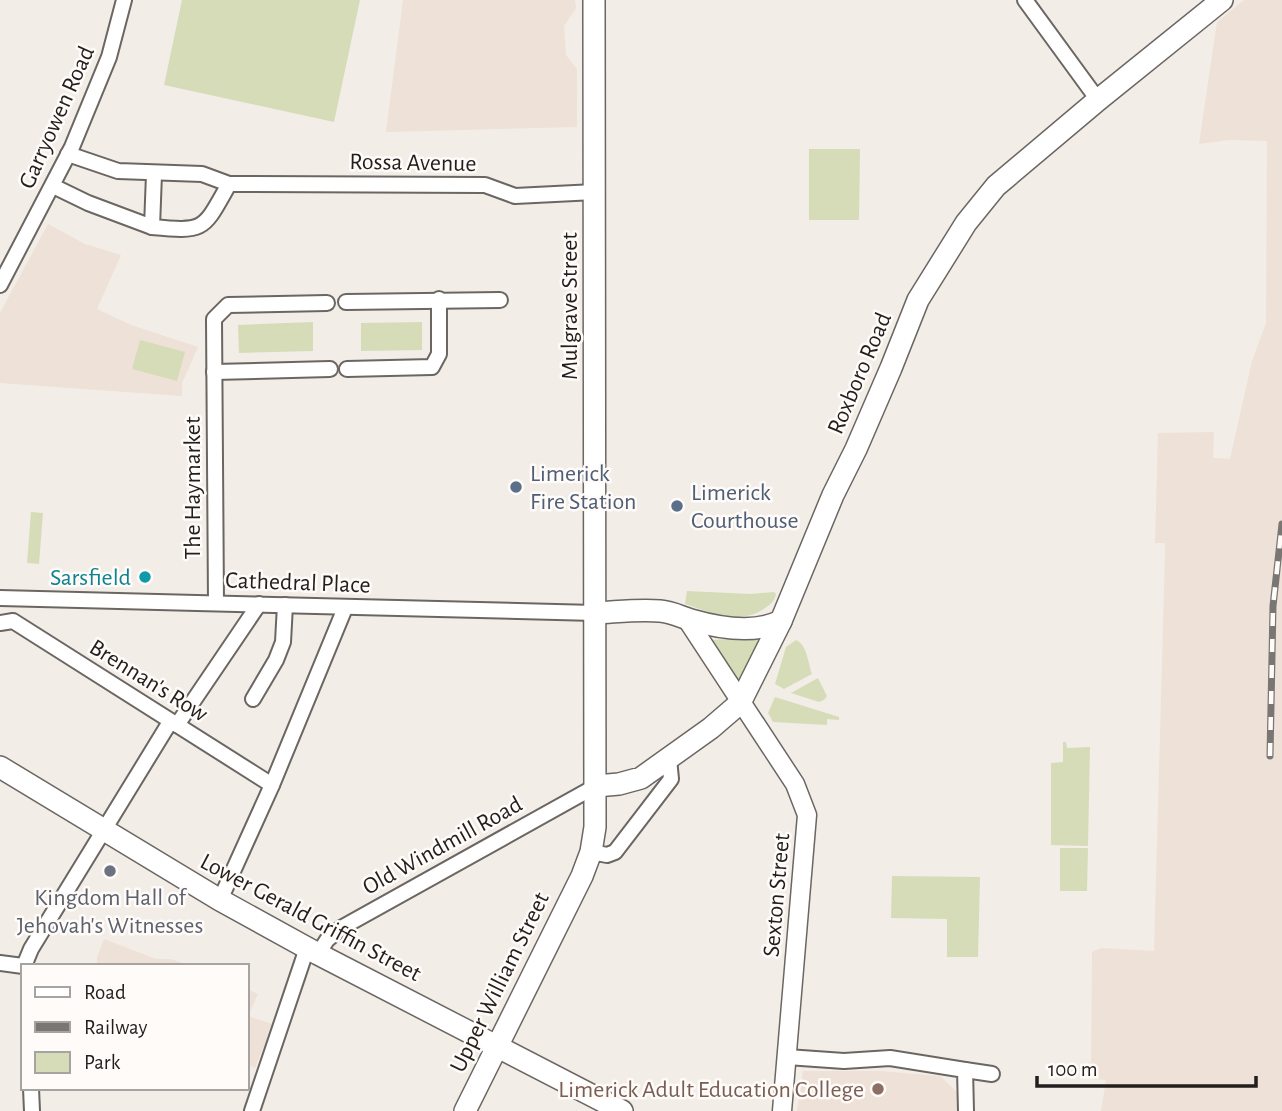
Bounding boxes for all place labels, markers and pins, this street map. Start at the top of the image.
place label: Limerick Fire Station [530,462,636,514]
marker: Limerick Fire Station [508,479,524,495]
place label: Limerick Courthouse [691,481,799,533]
marker: Limerick Courthouse [669,498,685,514]
place label: Sarsfield [50,566,131,590]
marker: Sarsfield [137,569,153,585]
marker: Kingdom Hall of Jehovah's Witnesses [102,863,118,879]
place label: Kingdom Hall of Jehovah's Witnesses [17,886,203,938]
place label: Limerick Adult Education College [558,1078,864,1102]
marker: Limerick Adult Education College [870,1081,886,1097]

